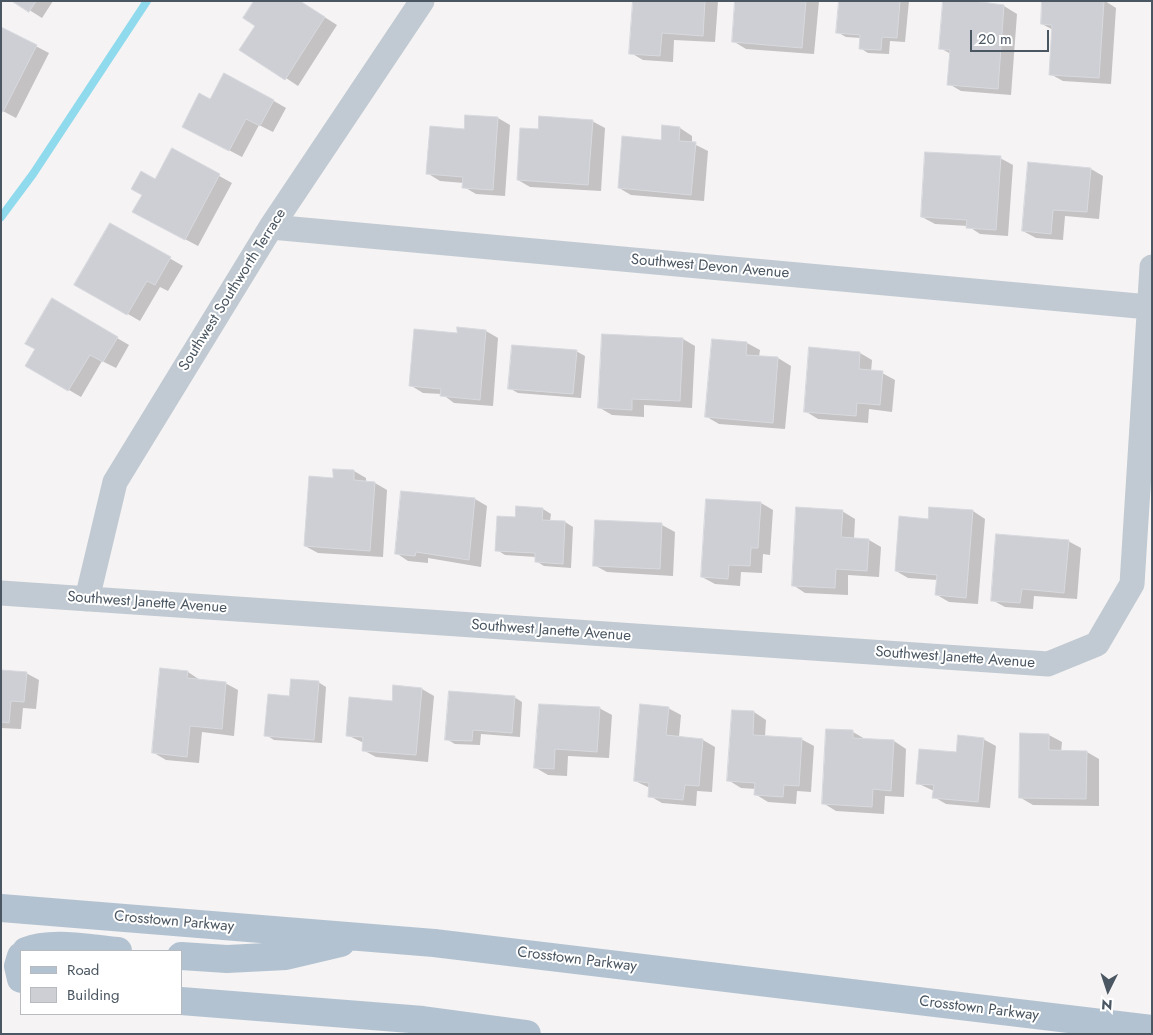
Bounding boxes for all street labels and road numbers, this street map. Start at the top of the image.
street label: Southwest Southworth Terrace [176,205,290,375]
street label: Southwest Devon Avenue [630,251,790,283]
street label: Southwest Janette Avenue [67,588,227,618]
street label: Southwest Janette Avenue [471,616,631,646]
street label: Southwest Janette Avenue [875,643,1035,673]
street label: Crosstown Parkway [113,908,235,936]
street label: Crosstown Parkway [516,944,638,976]
street label: Crosstown Parkway [918,993,1040,1025]

